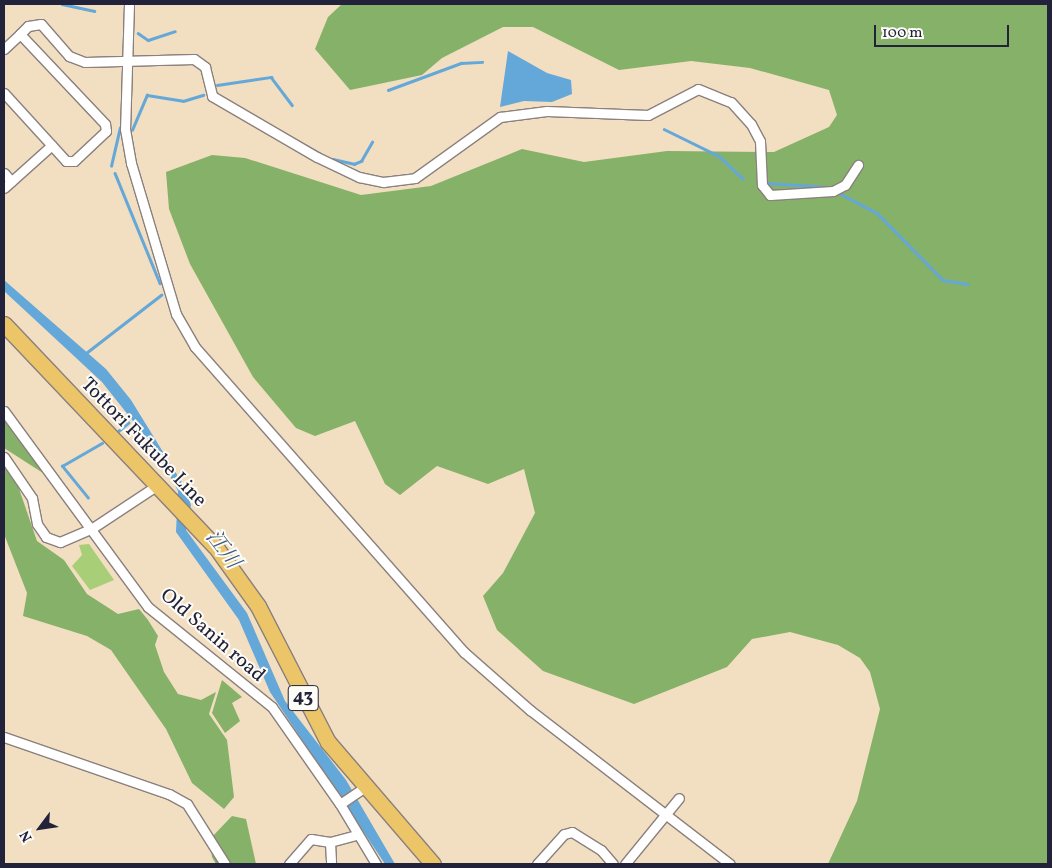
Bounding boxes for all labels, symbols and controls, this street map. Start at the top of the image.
scale bar [877,15,1012,47]
text: 100 m [882,23,922,44]
street label: Tottori Fukube Line [75,373,211,513]
water label: 江川 [199,526,245,574]
street label: Old Sanin road [155,584,269,688]
road number: 43 [287,681,319,714]
north arrow [15,803,65,853]
text: N [16,827,37,845]

